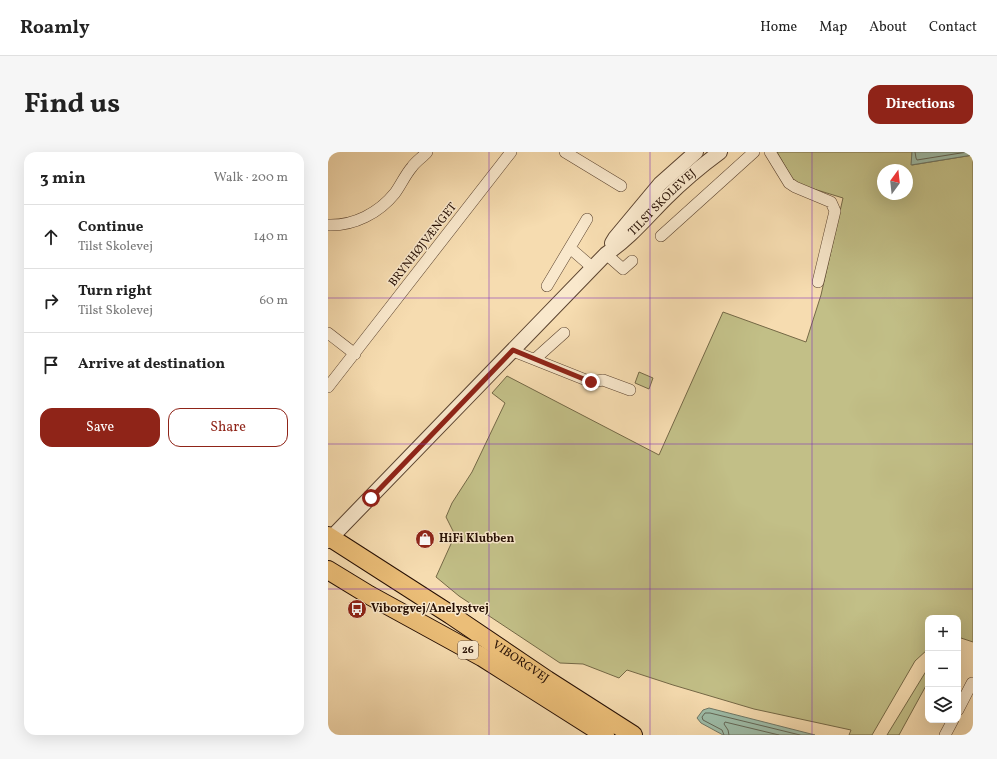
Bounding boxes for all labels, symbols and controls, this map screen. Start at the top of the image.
text: Roamly [20,15,90,41]
text: Home [760,18,797,37]
text: Map [819,18,847,37]
text: About [869,18,907,37]
text: Contact [929,18,977,37]
text: Find us [24,85,120,124]
button: Directions [868,85,973,124]
north arrow [877,164,913,200]
street label: TILST SKOLEVEJ [625,166,700,240]
text: 3 min [40,167,86,190]
text: Walk · 200 m [214,169,288,187]
street label: BRYNHØJVÆNGET [385,200,461,290]
text: Continue [78,217,143,238]
icon: ahead [40,226,62,248]
text: 140 m [254,228,288,246]
text: Tilst Skolevej [78,238,153,256]
text: Turn right [78,281,152,302]
icon: right [40,290,62,312]
text: 60 m [260,292,288,310]
text: Tilst Skolevej [78,302,153,320]
icon: arrive [40,354,62,376]
text: Arrive at destination [78,354,225,375]
route end [582,373,600,391]
button: Save [40,408,160,447]
button: Share [168,408,288,447]
route start [362,489,380,507]
shop icon: HiFi Klubben [414,528,436,550]
place label: HiFi Klubben [439,531,514,547]
bus stop icon: Viborgvej/Anelystvej [346,598,368,620]
place label: Viborgvej/Anelystvej [371,601,489,617]
map controls [925,615,961,723]
button: + [925,615,961,651]
street label: VIBORGVEJ [489,637,552,687]
road number: 26 [458,641,478,659]
button: − [925,651,961,687]
button: layers [925,687,961,723]

